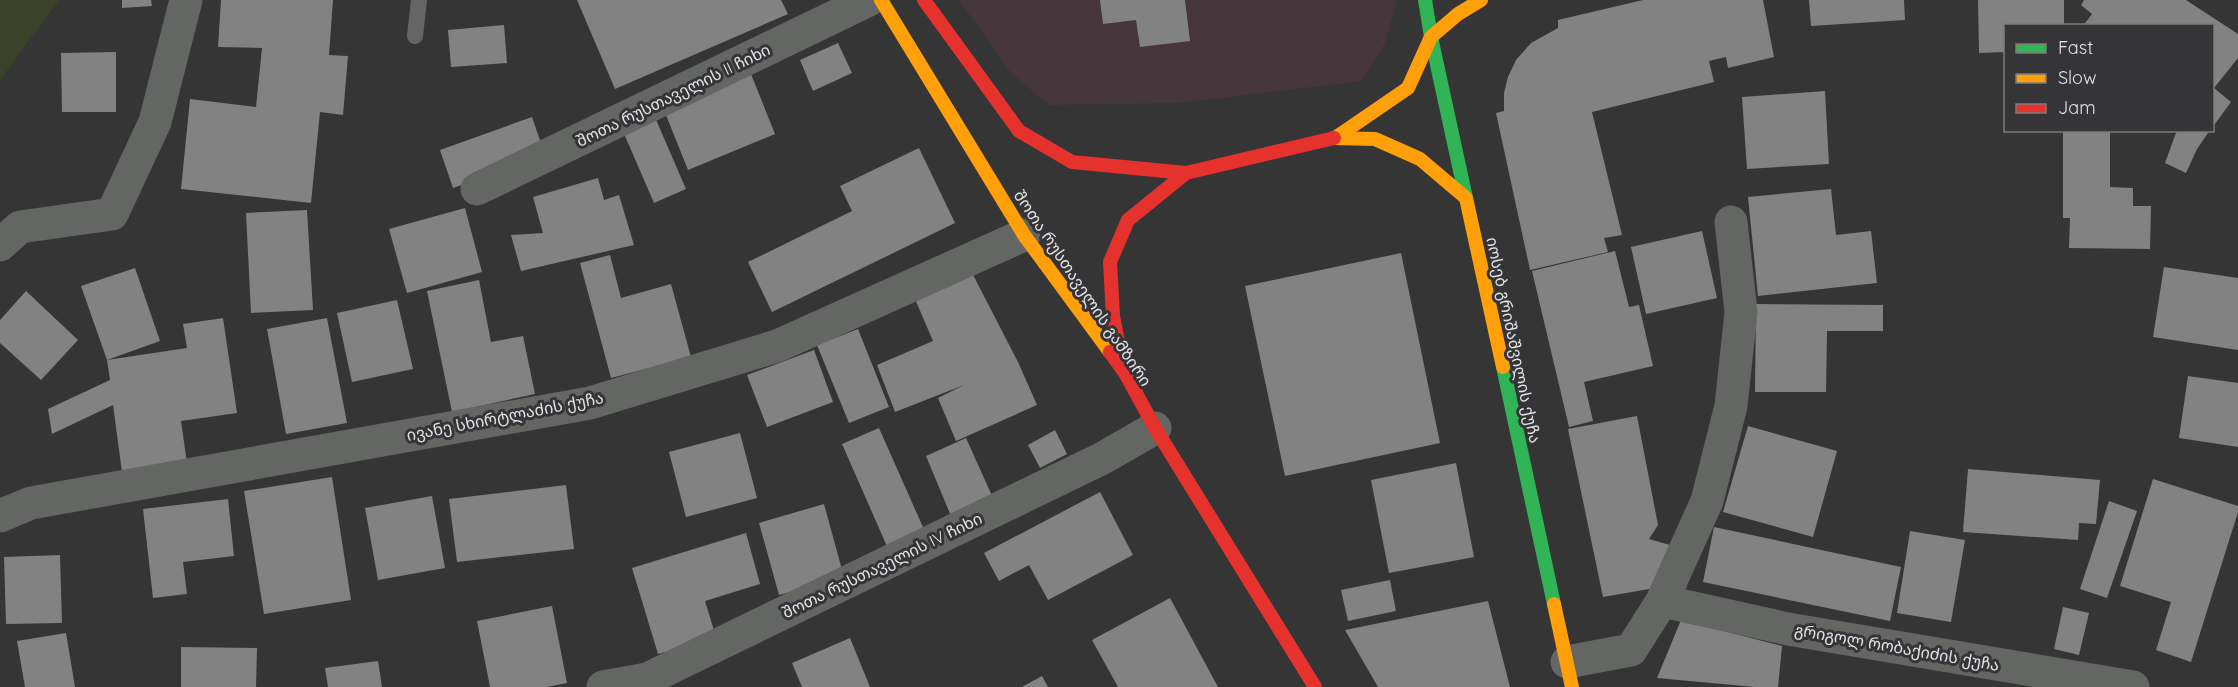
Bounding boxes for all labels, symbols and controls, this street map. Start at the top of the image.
legend [2004,24,2214,132]
text: Fast [2058,36,2093,59]
street label: შოთა რუსთაველის II ჩიხი [573,39,774,152]
text: Slow [2058,66,2096,89]
text: Jam [2058,96,2096,119]
street label: შოთა რუსთაველის გამზირი [1009,186,1156,390]
street label: იოსებ გრიშაშვილის ქუჩა [1481,235,1546,445]
street label: ივანე სხირტლაძის ქუჩა [405,387,605,446]
street label: შოთა რუსთაველის IV ჩიხი [779,508,986,623]
street label: გრიგოლ რობაქიძის ქუჩა [1793,619,2001,676]

